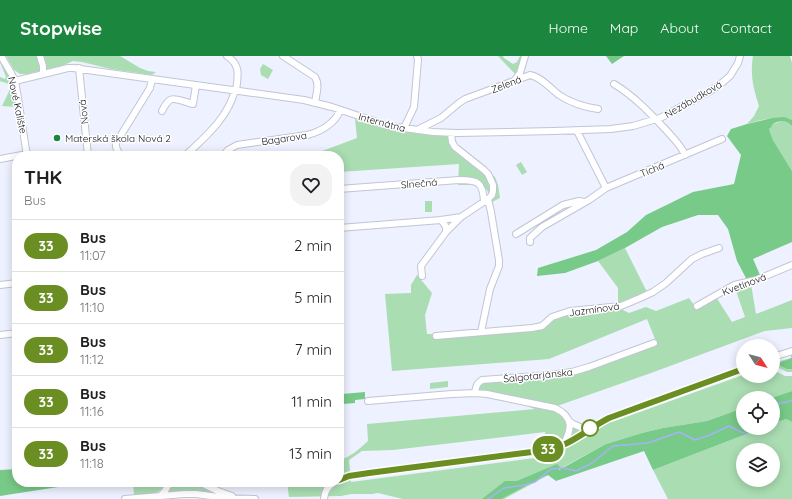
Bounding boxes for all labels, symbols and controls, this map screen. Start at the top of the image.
text: Stopwise [20,16,102,40]
text: Home [549,19,588,37]
text: Map [610,19,638,37]
text: About [660,19,699,37]
text: Contact [721,19,772,37]
street label: Zelená [489,73,523,96]
street label: Nové Kalište [5,75,30,135]
street label: Nezábudková [662,78,724,121]
street label: Nová [76,99,91,125]
street label: Internátna [357,110,407,135]
street label: Bagarova [260,129,308,148]
place label: Materská škola Nová 2 [65,132,171,145]
marker: Materská škola Nová 2 [52,133,62,143]
street label: Tichá [638,159,666,180]
button: heart [290,164,332,206]
text: THK [24,165,62,189]
street label: Slnečná [400,175,438,192]
text: Bus [24,192,46,208]
text: Bus [80,228,106,247]
text: 2 min [294,236,332,255]
text: 33 [38,237,54,255]
text: 11:07 [80,247,106,263]
street label: Kvetinová [720,270,768,299]
text: Bus [80,280,106,299]
text: 5 min [294,288,332,307]
text: 33 [38,289,54,307]
text: 11:10 [80,299,105,315]
street label: Jazmínová [568,300,620,319]
text: Bus [80,332,106,351]
north arrow [736,339,780,383]
map controls [736,339,780,487]
text: 7 min [295,340,332,359]
text: 33 [38,341,54,359]
text: 11:12 [80,351,104,367]
street label: Šalgotarjánska [503,365,573,386]
text: Bus [80,384,106,403]
button: locate [736,391,780,435]
text: 11 min [291,392,332,411]
text: 33 [38,393,54,411]
text: 11:16 [80,403,104,419]
unlabelled marker [581,419,599,437]
text: Bus [80,436,106,455]
line badge: 33 [530,436,566,462]
text: 33 [540,440,556,458]
button: layers [736,443,780,487]
text: 13 min [289,444,332,463]
text: 33 [38,445,54,463]
text: 11:18 [80,455,104,471]

